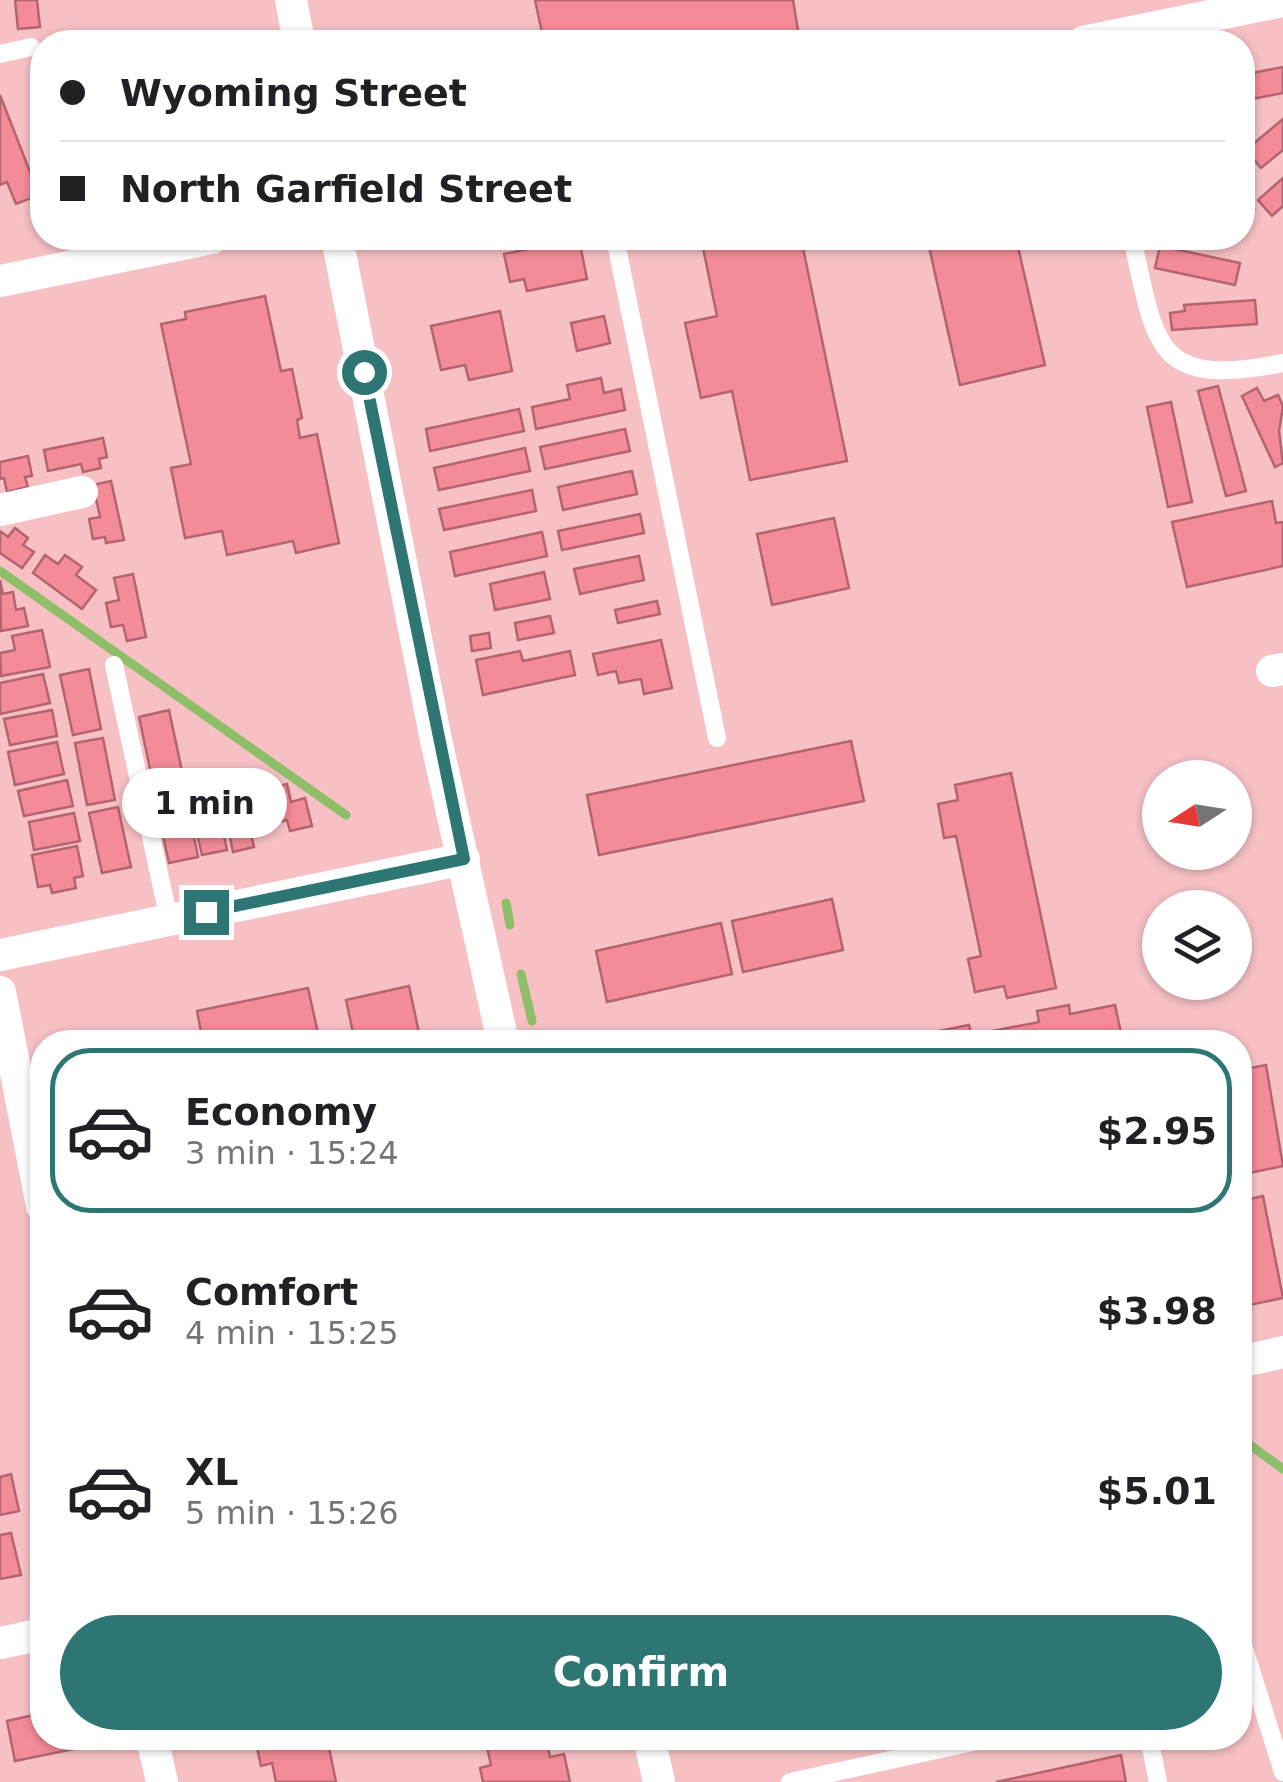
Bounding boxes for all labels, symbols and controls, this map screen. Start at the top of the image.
text: Wyoming Street [120,71,467,115]
text: North Garfield Street [120,167,572,211]
route start [342,350,387,395]
north arrow [1142,760,1252,870]
map controls [1142,760,1252,1000]
callout: 1 min [124,767,288,837]
text: 1 min [154,784,255,822]
route end [184,890,229,935]
button: layers [1142,890,1252,1000]
icon: car [65,1086,155,1176]
text: Economy [185,1090,377,1134]
text: $2.95 [1097,1109,1217,1153]
text: 3 min · 15:24 [185,1134,399,1172]
icon: car [65,1266,155,1356]
text: Comfort [185,1270,358,1314]
text: $3.98 [1097,1289,1217,1333]
text: 4 min · 15:25 [185,1314,399,1352]
icon: car [65,1446,155,1536]
text: XL [185,1450,239,1494]
text: $5.01 [1097,1469,1217,1513]
text: 5 min · 15:26 [185,1494,399,1532]
button: Confirm [60,1615,1222,1730]

